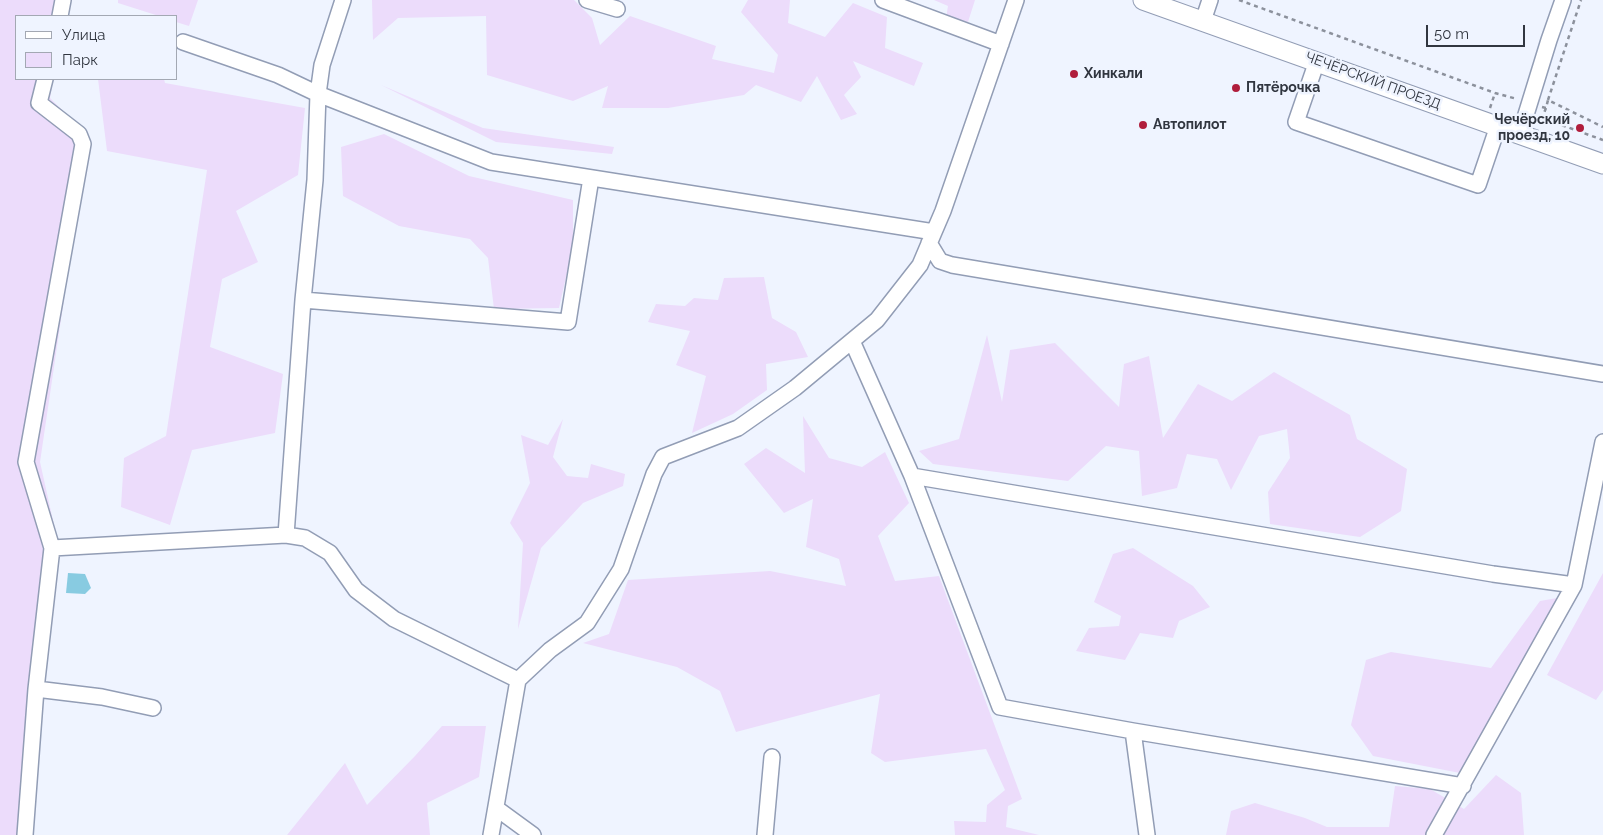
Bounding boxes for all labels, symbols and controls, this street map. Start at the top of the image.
legend [15,15,178,80]
scale bar [1428,15,1527,47]
text: 50 m [1434,25,1469,43]
text: Улица [62,26,106,44]
street label: ЧЕЧЁРСКИЙ ПРОЕЗД [1303,49,1443,113]
text: Парк [62,51,98,69]
place label: Хинкали [1084,66,1143,82]
marker: Хинкали [1068,68,1080,80]
place label: Пятёрочка [1246,80,1320,96]
marker: Пятёрочка [1230,82,1242,94]
place label: Чечёрский проезд, 10 [1494,112,1570,144]
place label: Автопилот [1153,117,1226,133]
marker: Автопилот [1137,119,1149,131]
marker: Чечёрский проезд, 10 [1574,122,1586,134]

